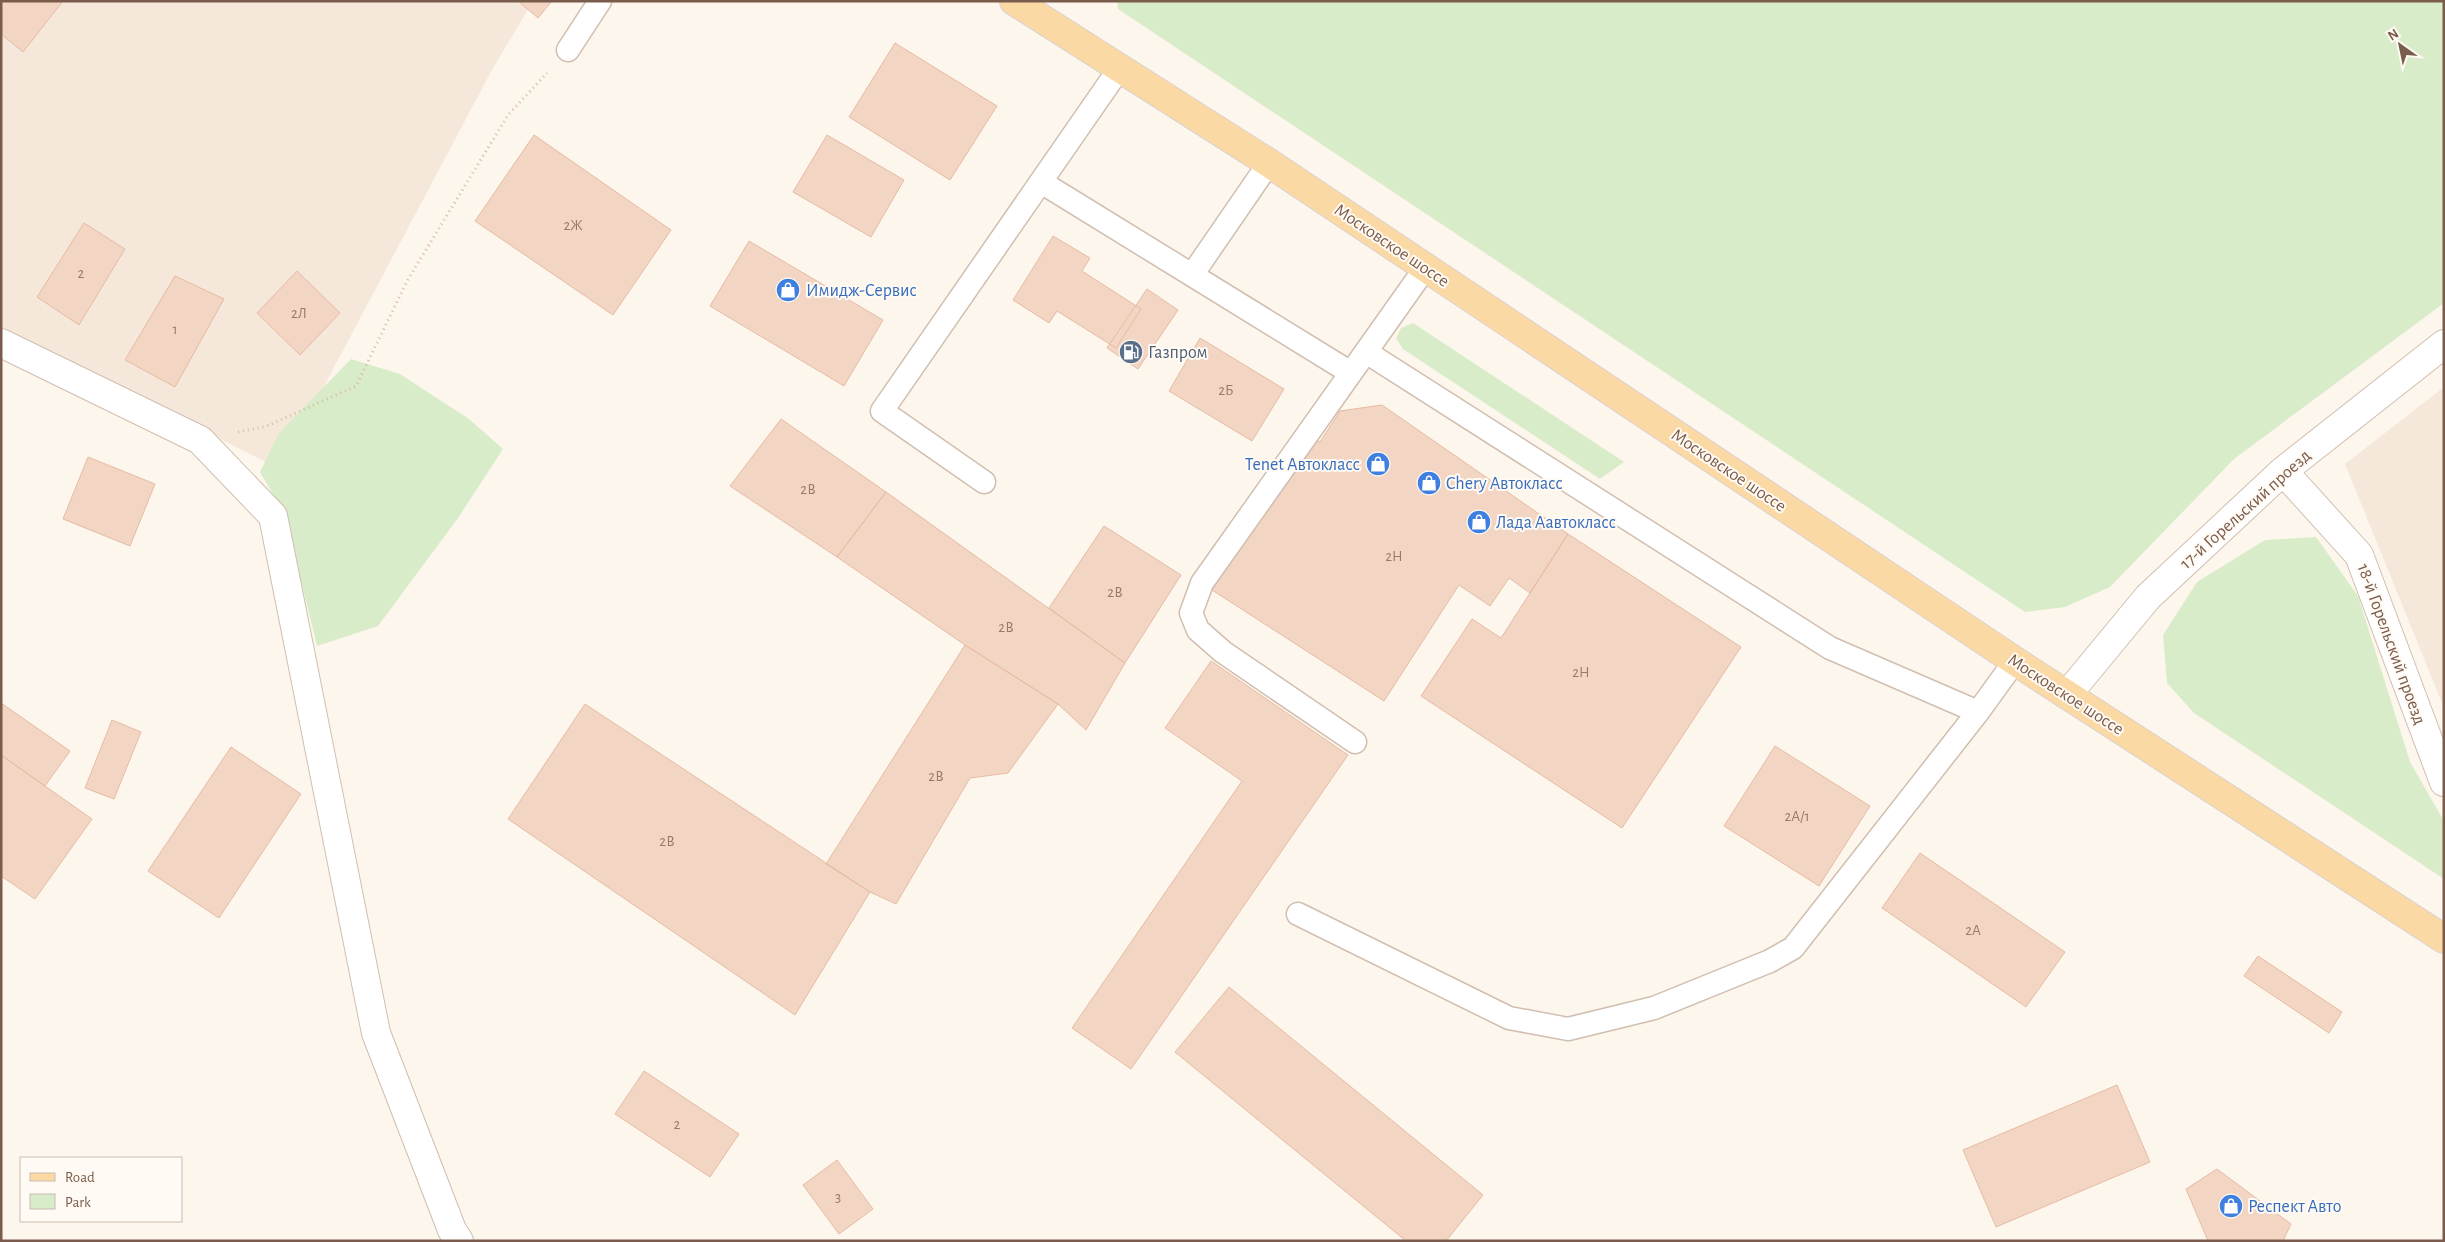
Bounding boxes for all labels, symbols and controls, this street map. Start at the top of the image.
north arrow [2375,20,2425,70]
text: N [2386,26,2401,43]
street label: Московское шоссе [1331,201,1452,291]
house number: 2Ж [563,218,583,233]
house number: 2 [78,266,85,281]
shop icon: Имидж-Сервис [775,277,801,303]
place label: Имидж-Сервис [806,282,917,300]
house number: 2Л [291,306,307,321]
house number: 1 [172,322,178,337]
fuel station icon: Газпром [1118,339,1144,365]
place label: Газпром [1148,344,1208,362]
house number: 2Б [1218,383,1234,398]
street label: Московское шоссе [1668,426,1789,516]
street label: 17-й Горельский проезд [2177,447,2314,573]
shop icon: Tenet Автокласс [1365,451,1391,477]
place label: Tenet Автокласс [1245,456,1360,474]
shop icon: Chery Автокласс [1416,470,1442,496]
place label: Chery Автокласс [1446,475,1563,493]
house number: 2В [800,482,816,497]
shop icon: Лада Аавтокласс [1466,509,1492,535]
place label: Лада Аавтокласс [1496,514,1616,532]
house number: 2Н [1385,549,1403,564]
street label: 18-й Горельский проезд [2354,561,2429,727]
house number: 2В [1107,585,1123,600]
house number: 2В [998,620,1014,635]
street label: Московское шоссе [2004,651,2127,739]
house number: 2Н [1572,665,1590,680]
house number: 2В [928,769,944,784]
house number: 2А/1 [1784,809,1810,824]
house number: 2В [659,834,675,849]
house number: 2А [1965,923,1981,938]
house number: 2 [674,1117,681,1132]
legend [20,1157,182,1222]
text: Road [65,1170,95,1185]
house number: 3 [835,1190,841,1205]
shop icon: Респект Авто [2218,1193,2244,1219]
text: Park [65,1195,91,1210]
place label: Респект Авто [2248,1198,2341,1216]

